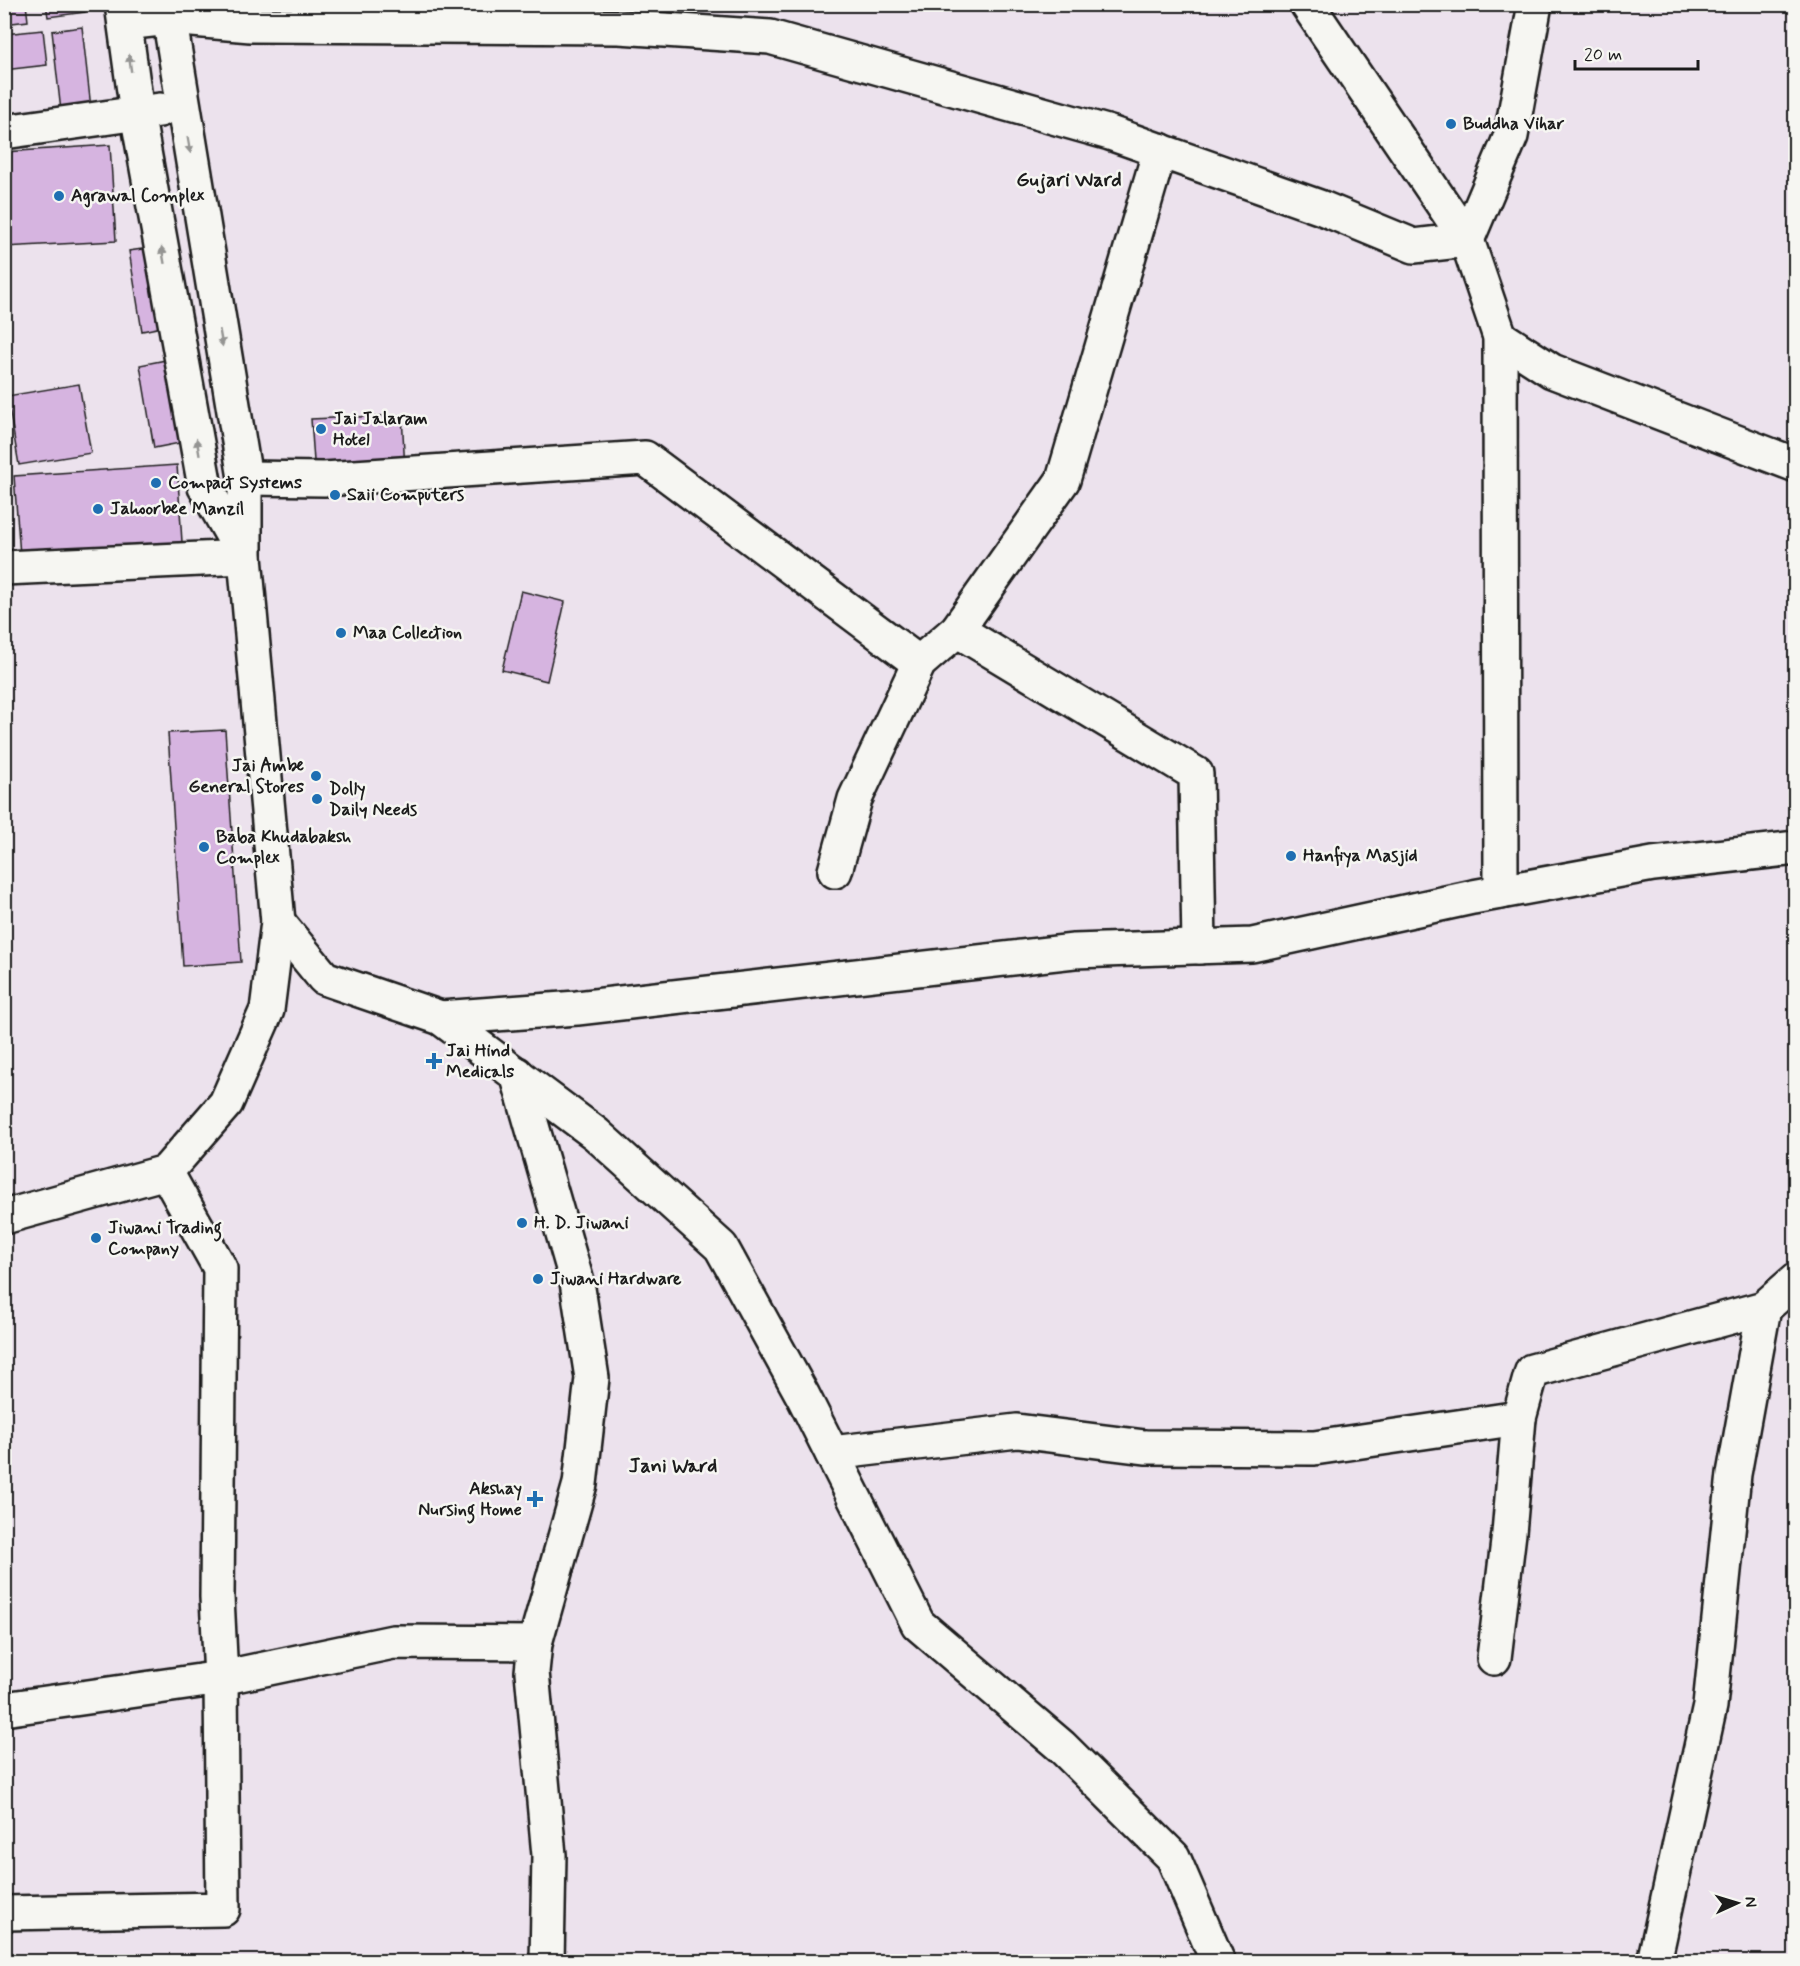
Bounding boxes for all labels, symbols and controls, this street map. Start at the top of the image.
scale bar [1575,33,1698,71]
text: 20 m [1584,43,1622,67]
one-way arrow [126,53,135,72]
place label: Buddha Vihar [1463,112,1565,136]
marker: Buddha Vihar [1444,117,1458,131]
one-way arrow [185,136,194,155]
district label: Gujari Ward [1016,167,1122,194]
place label: Agrawal Complex [71,184,205,208]
marker: Agrawal Complex [52,189,66,203]
one-way arrow [158,245,167,264]
one-way arrow [217,328,226,347]
place label: Jai Jalaram Hotel [333,407,428,452]
marker: Jai Jalaram Hotel [314,422,328,436]
one-way arrow [193,437,202,456]
place label: Compact Systems [168,471,302,495]
marker: Compact Systems [149,476,163,490]
place label: Saii Computers [347,483,464,507]
marker: Saii Computers [328,488,342,502]
place label: Jahoorbee Manzil [110,497,244,521]
marker: Jahoorbee Manzil [91,502,105,516]
place label: Maa Collection [353,621,462,645]
marker: Maa Collection [334,626,348,640]
place label: Jai Ambe General Stores [188,754,305,799]
marker: Jai Ambe General Stores [309,769,323,783]
place label: Dolly Daily Needs [329,777,417,822]
marker: Dolly Daily Needs [310,792,324,806]
place label: Baba Khudabaksh Complex [216,825,351,870]
marker: Baba Khudabaksh Complex [197,840,211,854]
place label: Hanfiya Masjid [1303,844,1418,868]
marker: Hanfiya Masjid [1284,849,1298,863]
place label: Jai Hind Medicals [446,1039,514,1084]
marker: Jai Hind Medicals [427,1054,441,1068]
place label: H. D. Jiwani [534,1211,629,1235]
place label: Jiwani Trading Company [108,1216,222,1261]
marker: H. D. Jiwani [515,1216,529,1230]
marker: Jiwani Trading Company [89,1231,103,1245]
place label: Jiwani Hardware [550,1267,682,1291]
marker: Jiwani Hardware [531,1272,545,1286]
district label: Jani Ward [629,1453,717,1480]
place label: Akshay Nursing Home [418,1477,522,1524]
marker: Akshay Nursing Home [526,1490,544,1508]
north arrow [1707,1873,1767,1933]
text: N [1740,1896,1761,1908]

